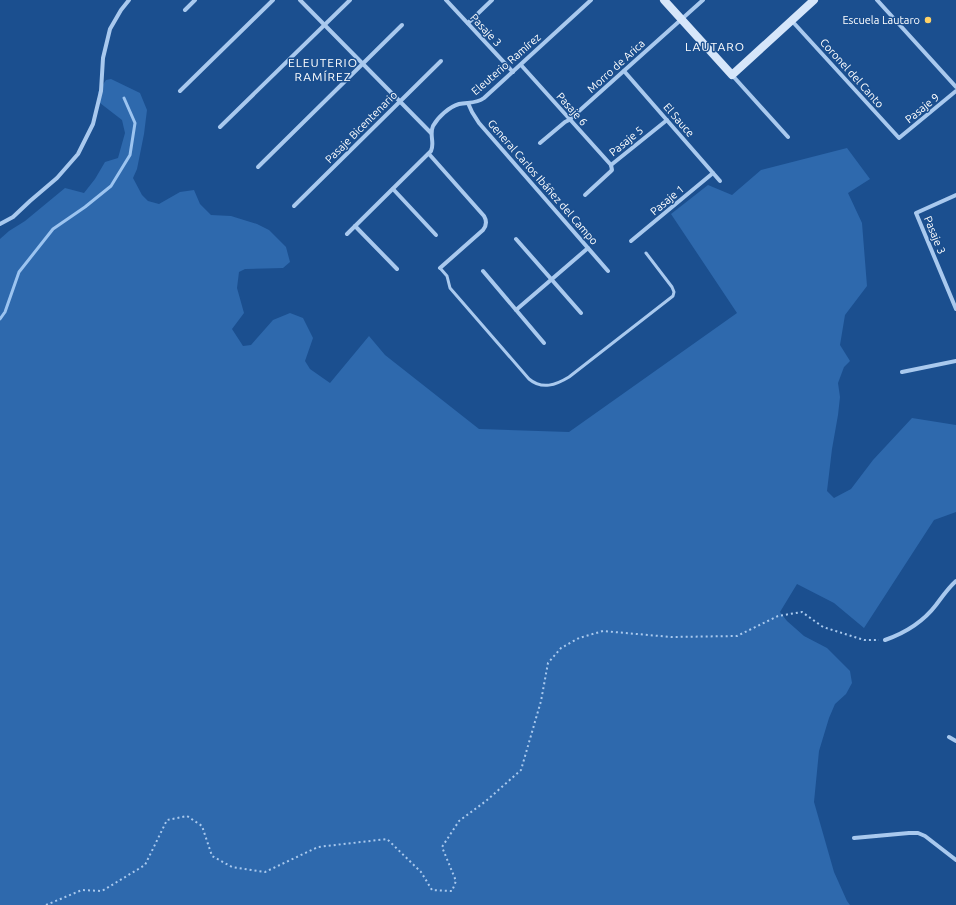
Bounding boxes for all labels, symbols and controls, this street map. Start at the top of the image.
street label: Pasaje 3 [468,11,504,49]
place label: Escuela Lautaro [842,14,920,26]
marker: Escuela Lautaro [923,15,933,25]
street label: Eleuterio Ramírez [469,31,543,97]
street label: Coronel del Canto [818,36,886,110]
street label: Morro de Arica [585,37,647,95]
district label: LAUTARO [685,40,745,53]
district label: ELEUTERIO RAMÍREZ [288,56,358,83]
street label: Pasaje Bicentenario [323,89,399,165]
street label: Pasaje 6 [554,90,590,128]
street label: Pasaje 9 [903,91,941,125]
street label: El Sauce [661,101,697,139]
street label: General Carlos Ibáñez del Campo [485,117,601,247]
street label: Pasaje 5 [607,124,645,158]
street label: Pasaje 1 [648,183,686,217]
street label: Pasaje 3 [922,214,948,256]

